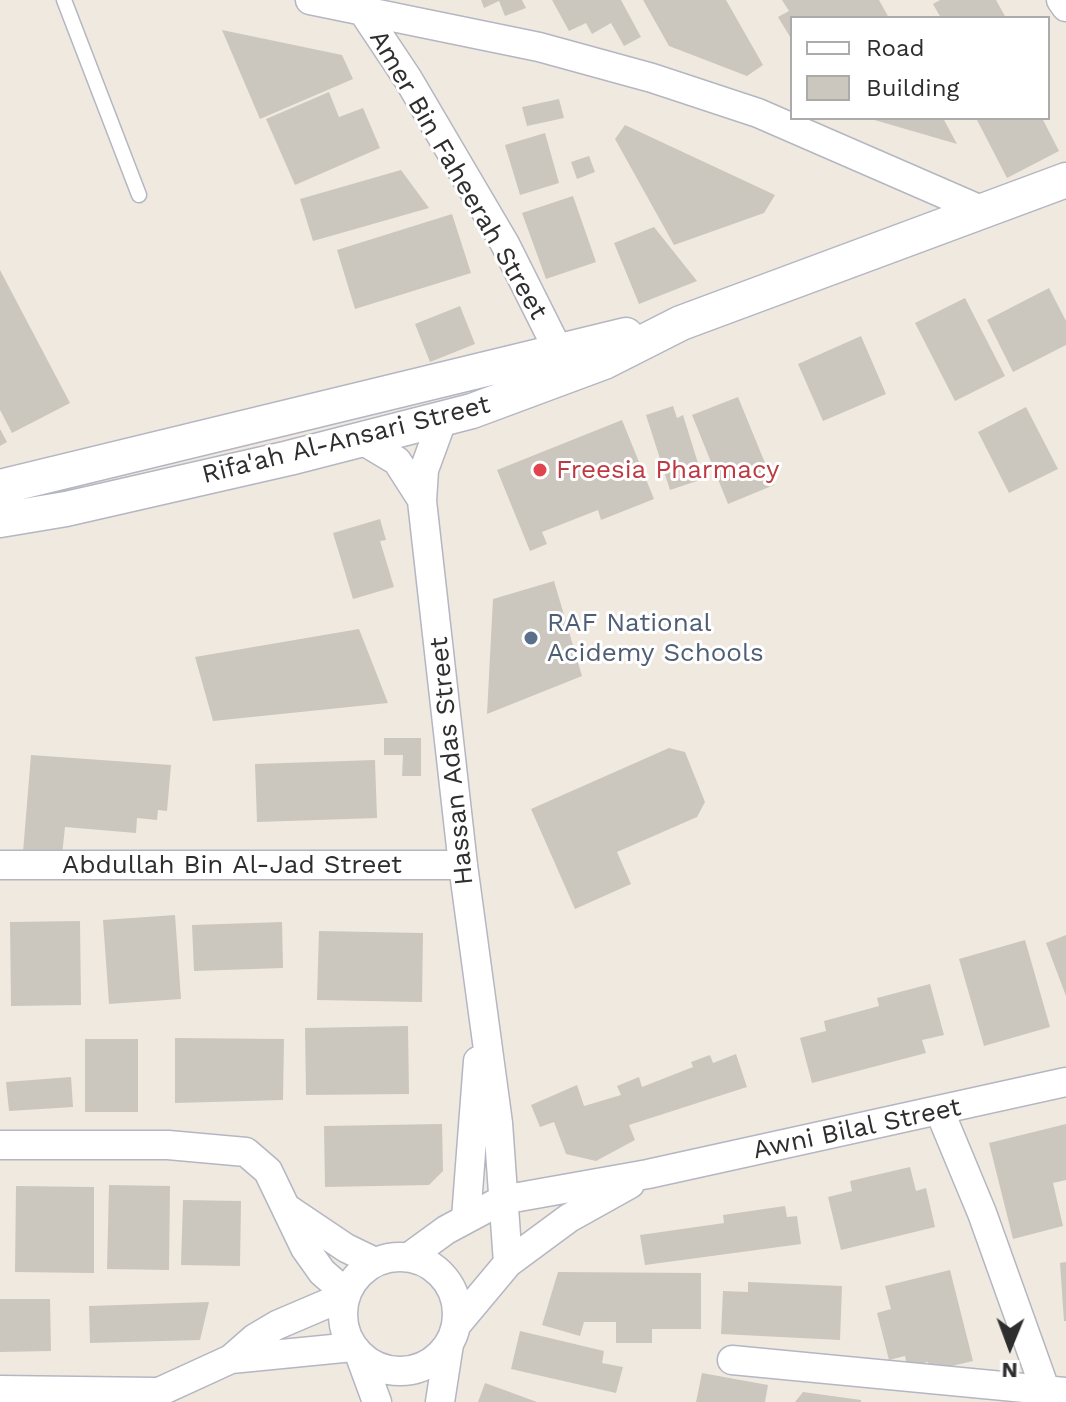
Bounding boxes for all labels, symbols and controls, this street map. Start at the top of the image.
legend [790,16,1050,120]
street label: Amer Bin Faheerah Street [362,25,554,325]
text: Road [866,34,925,62]
text: Building [866,74,959,102]
street label: Rifa'ah Al-Ansari Street [199,389,493,491]
place label: Freesia Pharmacy [556,454,779,486]
marker: Freesia Pharmacy [531,461,549,479]
place label: RAF National Acidemy Schools [547,607,764,668]
marker: RAF National Acidemy Schools [522,629,540,647]
street label: Hassan Adas Street [423,635,481,887]
street label: Abdullah Bin Al-Jad Street [62,849,402,881]
street label: Awni Bilal Street [750,1092,964,1166]
north arrow [970,1306,1050,1386]
text: N [1001,1358,1018,1383]

